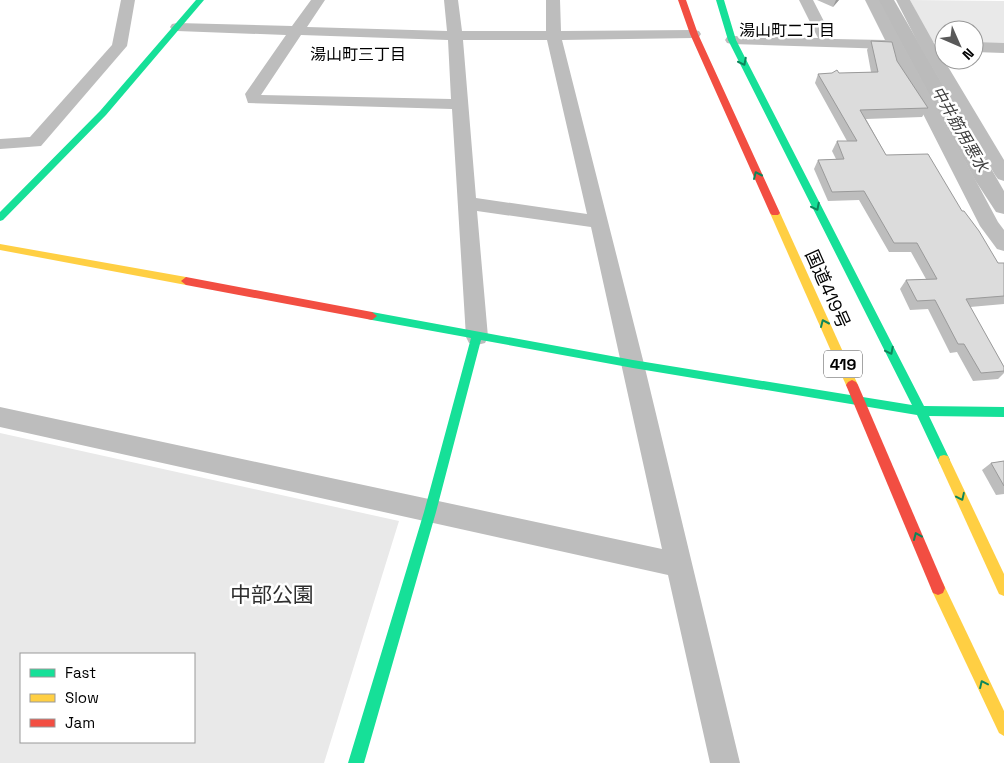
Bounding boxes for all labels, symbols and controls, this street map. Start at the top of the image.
district label: 湯山町二丁目 [739,20,835,41]
north arrow [934,20,984,70]
district label: 湯山町三丁目 [310,44,406,65]
text: N [959,45,978,64]
one-way arrow [736,57,747,66]
water label: 中井筋用悪水 [927,82,994,178]
one-way arrow [753,171,763,180]
one-way arrow [810,202,820,211]
street label: 国道419号 [801,246,855,332]
one-way arrow [820,319,830,328]
one-way arrow [884,346,894,355]
road number: 419 [824,350,862,378]
one-way arrow [955,492,965,501]
one-way arrow [912,532,923,541]
park label: 中部公園 [230,581,314,608]
legend [20,653,195,743]
text: Fast [65,663,96,682]
one-way arrow [979,680,990,689]
text: Slow [65,688,99,707]
text: Jam [65,713,95,732]

